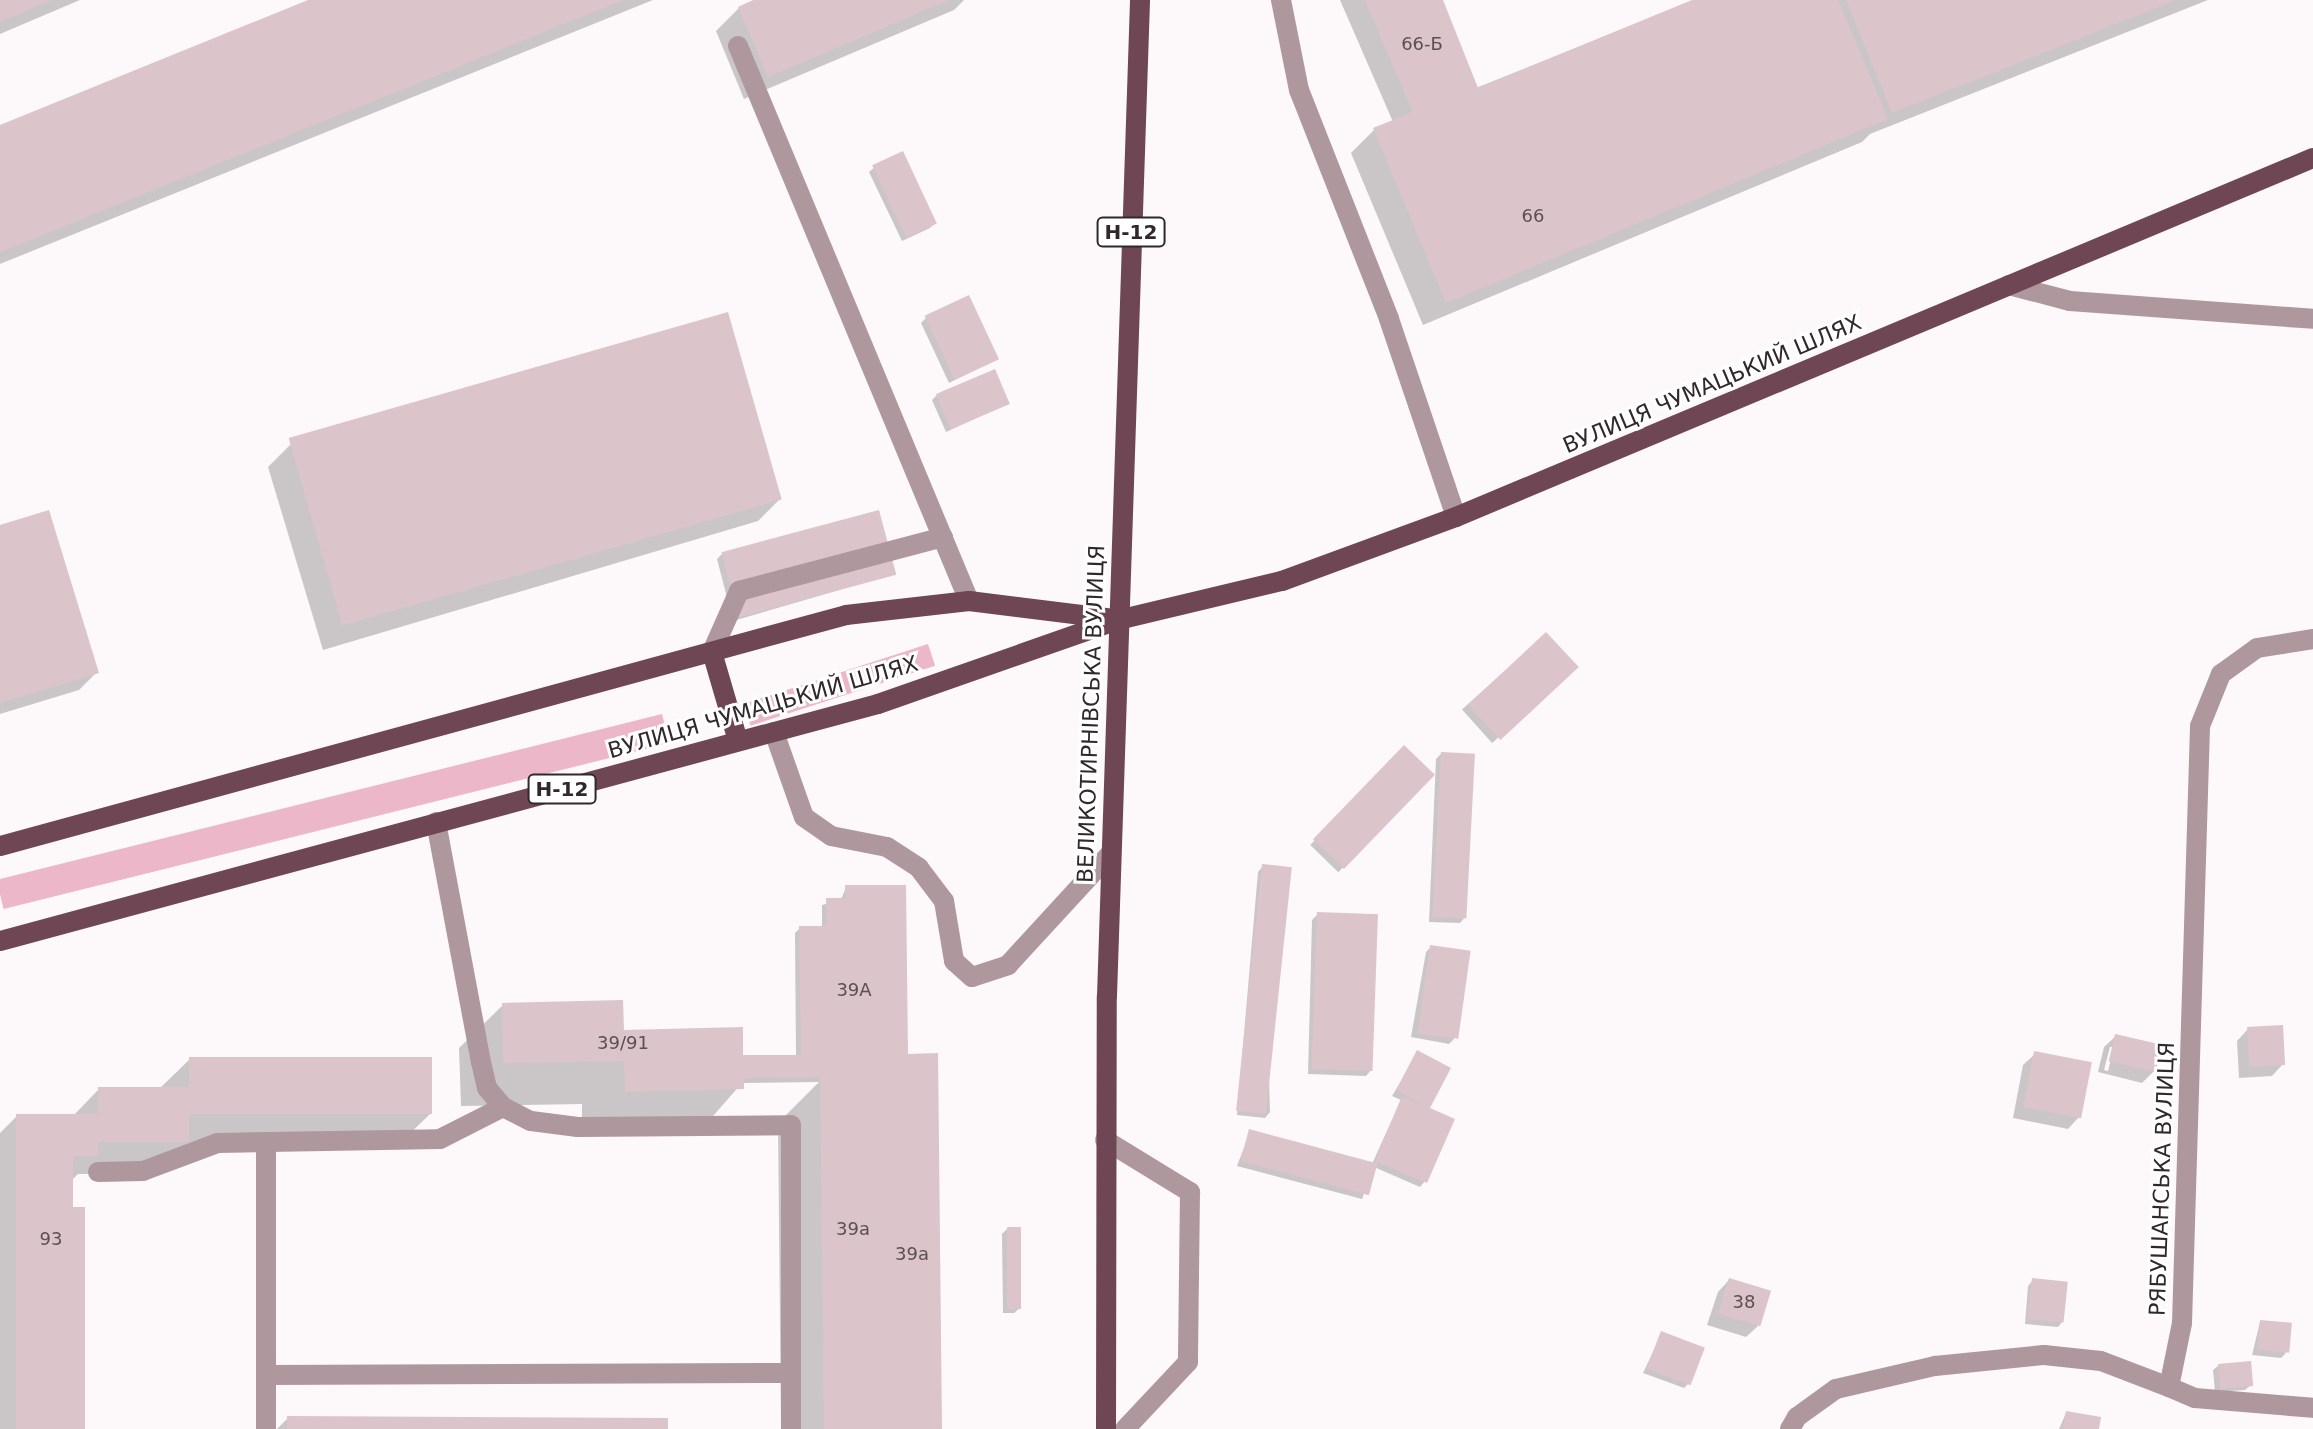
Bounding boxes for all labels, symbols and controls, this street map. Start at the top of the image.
house number: 66-Б [1401,33,1443,55]
house number: 66 [1522,205,1544,227]
road number: Н-12 [1095,216,1167,248]
street label: ВУЛИЦЯ ЧУМАЦЬКИЙ ШЛЯХ [1559,309,1865,459]
street label: ВЕЛИКОТИРНІВСЬКА ВУЛИЦЯ [1072,545,1110,883]
street label: ВУЛИЦЯ ЧУМАЦЬКИЙ ШЛЯХ [605,650,921,764]
road number: Н-12 [526,773,598,805]
house number: 39А [836,979,872,1001]
house number: 39/91 [597,1032,649,1054]
street label: РЯБУШАНСЬКА ВУЛИЦЯ [2144,1042,2180,1316]
house number: 39а [836,1218,870,1240]
house number: 93 [40,1228,62,1250]
house number: 39а [895,1243,929,1265]
house number: 38 [1733,1291,1755,1313]

